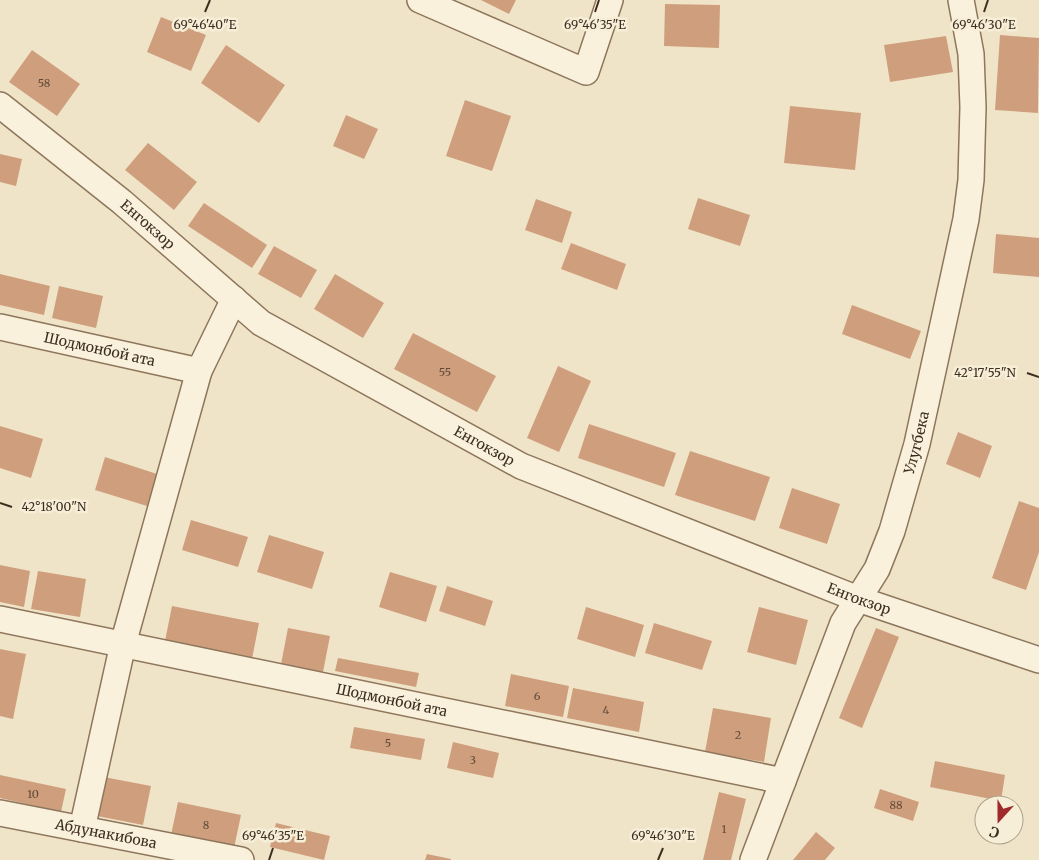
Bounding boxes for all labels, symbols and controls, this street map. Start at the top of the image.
text: 69°46'40"E [174,17,237,32]
text: 69°46'35"E [564,17,626,32]
text: 69°46'30"E [952,17,1016,32]
house number: 58 [38,76,51,90]
street label: Енгокзор [117,196,179,253]
street label: Шодмонбой ата [42,328,157,370]
house number: 55 [439,365,451,379]
text: 42°17'55"N [954,365,1017,380]
street label: Улугбека [900,409,933,477]
street label: Енгокзор [451,422,518,470]
text: 42°18'00"N [22,499,87,514]
street label: Енгокзор [825,579,894,619]
street label: Шодмонбой ата [334,680,450,720]
house number: 6 [534,689,541,703]
house number: 4 [603,703,610,717]
house number: 2 [735,728,741,742]
house number: 5 [385,736,391,750]
house number: 3 [470,753,476,767]
house number: 10 [27,787,39,801]
north arrow [974,795,1024,845]
house number: 88 [889,798,903,812]
street label: Абдунакибова [53,815,159,852]
house number: 8 [203,818,210,832]
house number: 1 [722,822,727,836]
text: С [987,822,1002,842]
text: 69°46'35"E [242,828,304,843]
text: 69°46'30"E [631,828,695,843]

